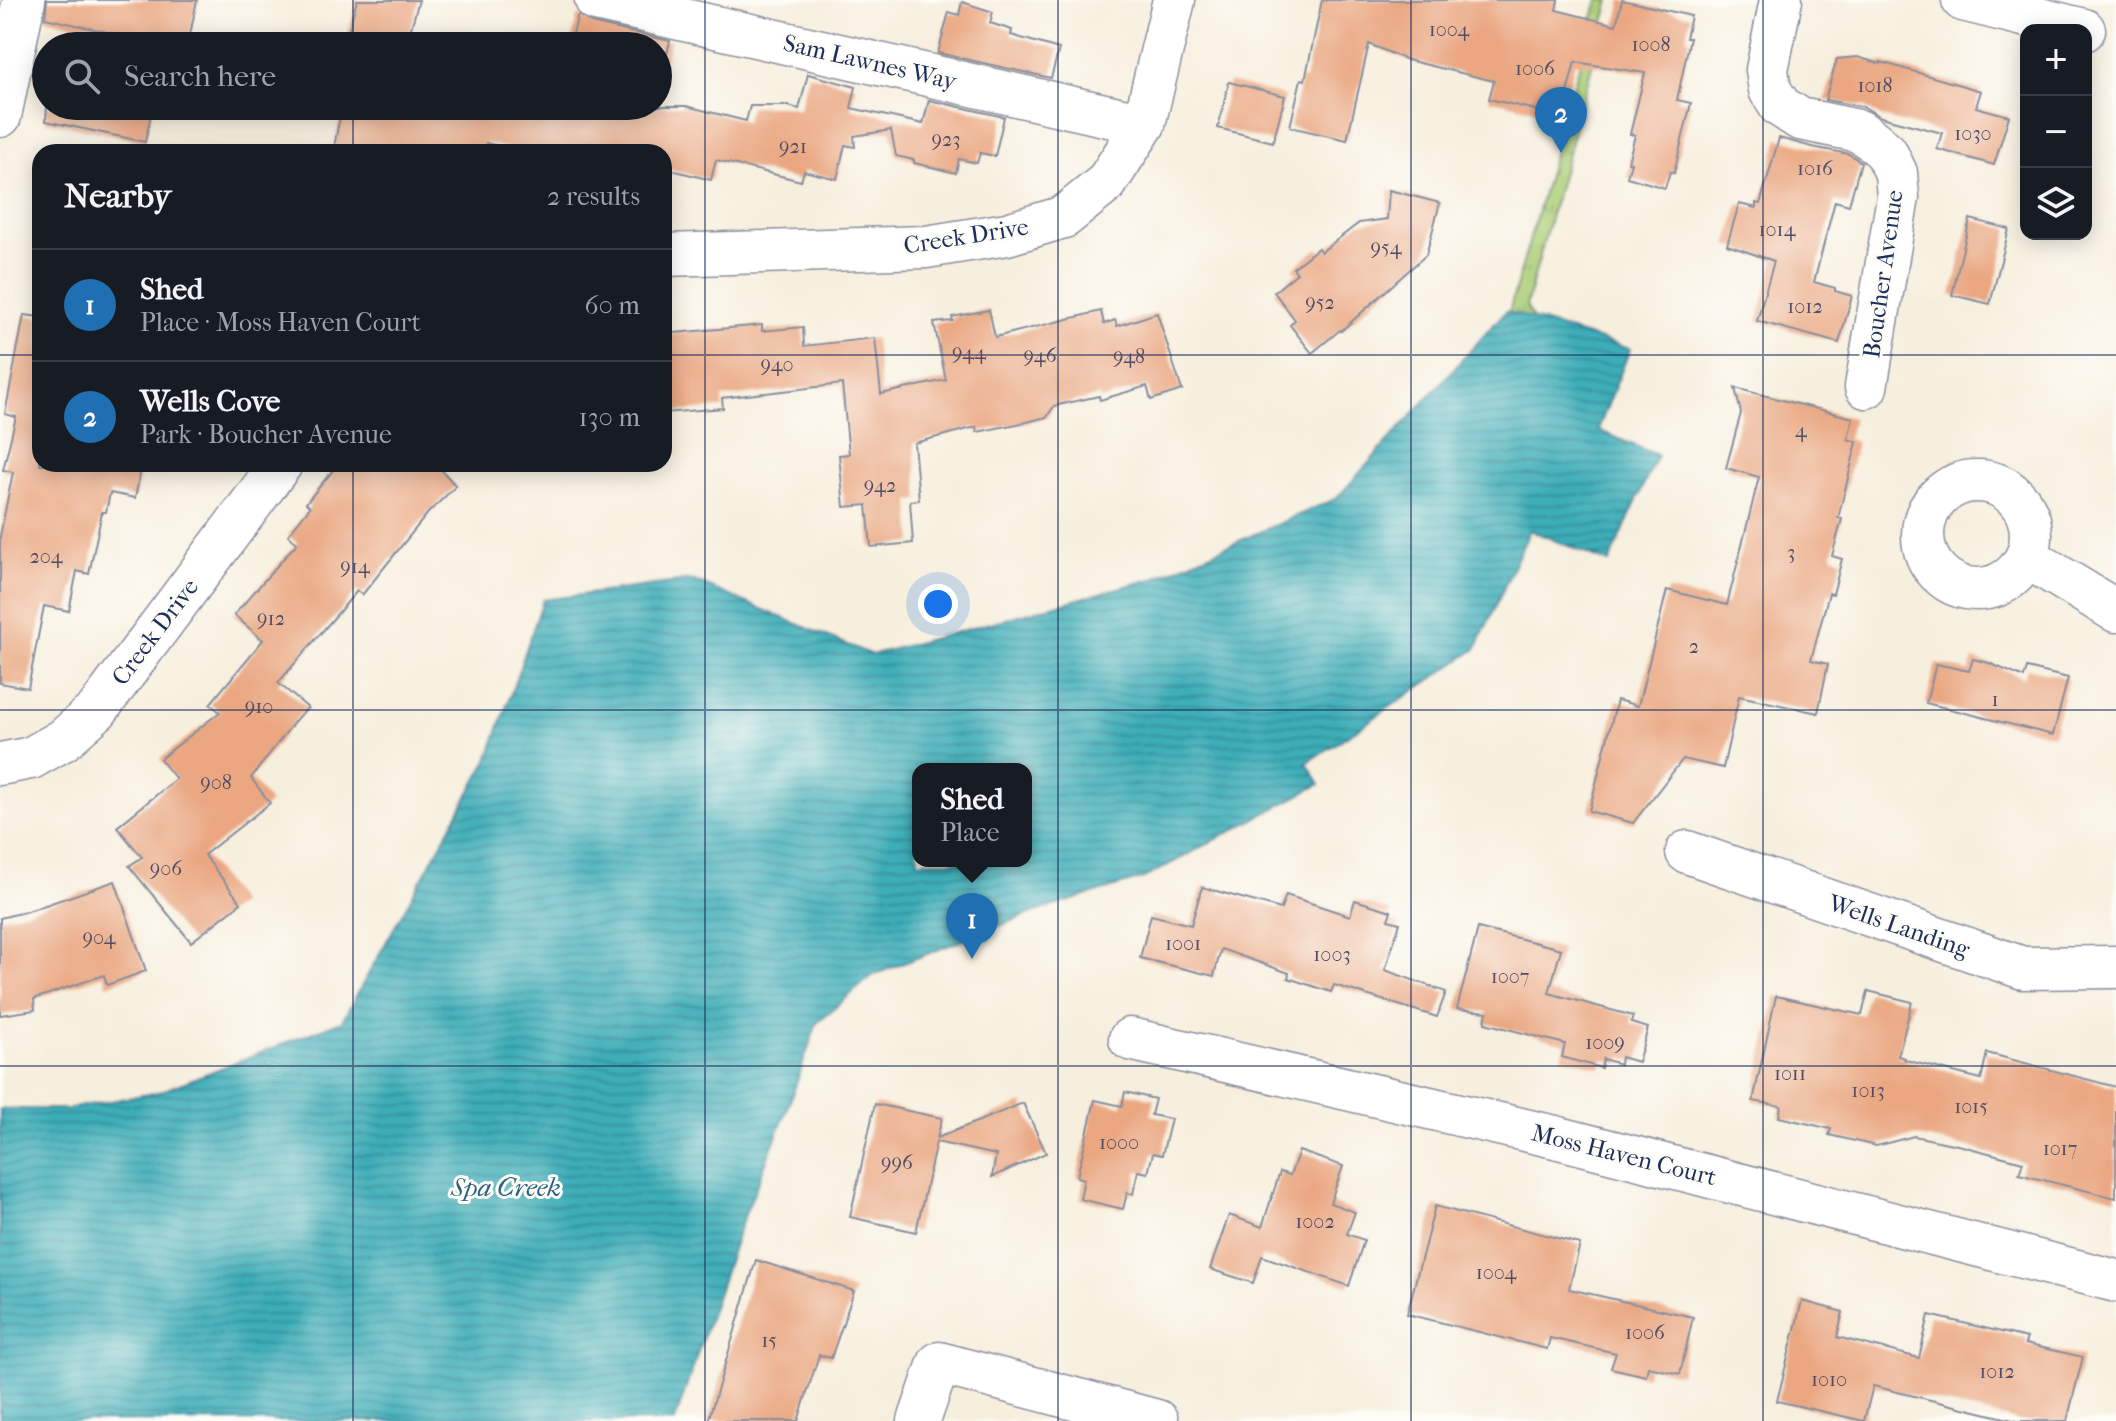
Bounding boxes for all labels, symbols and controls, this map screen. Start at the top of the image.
house number: 1004 [1429,18,1471,41]
map controls [2020,24,2092,240]
button: + [2020,24,2092,96]
street label: Sam Lawnes Way [781,28,960,96]
search box [32,32,672,120]
house number: 1008 [1631,33,1671,56]
icon: search [60,54,104,98]
house number: 1006 [1515,57,1555,80]
text: Search here [124,59,276,94]
house number: 1018 [1857,74,1893,97]
pin: 2 [1535,87,1587,153]
button: − [2020,96,2092,168]
house number: 1030 [1954,122,1992,145]
house number: 923 [932,128,960,151]
house number: 921 [779,135,807,158]
house number: 1016 [1797,157,1833,180]
button: layers [2020,168,2092,240]
text: Nearby [64,176,171,216]
text: 2 results [547,181,640,212]
street label: Boucher Avenue [1857,188,1909,360]
street label: Creek Drive [902,212,1031,260]
house number: 1014 [1759,218,1797,241]
house number: 954 [1371,236,1403,259]
text: Shed [140,272,203,307]
text: 1 [85,290,95,321]
text: 60 m [584,290,640,321]
house number: 952 [1305,291,1335,314]
house number: 1012 [1787,295,1823,318]
text: Place · Moss Haven Court [140,307,421,338]
house number: 944 [952,341,987,364]
house number: 946 [1024,344,1057,367]
house number: 948 [1113,345,1145,368]
house number: 940 [760,353,794,376]
text: Wells Cove [140,384,280,419]
text: 2 [83,402,97,433]
text: 130 m [579,402,640,433]
text: Park · Boucher Avenue [140,419,392,450]
house number: 4 [1795,419,1808,442]
house number: 942 [864,474,896,497]
house number: 3 [1787,541,1795,564]
house number: 204 [30,545,64,568]
house number: 914 [340,555,371,578]
street label: Creek Drive [106,573,204,691]
your location [918,584,958,624]
house number: 912 [257,607,285,630]
house number: 2 [1689,635,1699,658]
house number: 1 [1991,688,1999,711]
house number: 910 [245,695,273,718]
popup [912,763,1032,867]
house number: 908 [200,771,232,794]
text: Shed [940,782,1004,817]
text: Place [940,817,1000,848]
house number: 906 [150,857,182,880]
street label: Wells Landing [1824,888,1974,964]
pin: 1 [946,893,998,959]
house number: 904 [82,926,117,949]
house number: 1001 [1165,932,1201,955]
house number: 1003 [1313,943,1351,966]
house number: 1007 [1491,965,1530,988]
house number: 1009 [1585,1031,1625,1054]
house number: 1011 [1774,1062,1806,1085]
house number: 1013 [1851,1079,1885,1102]
house number: 1015 [1954,1095,1988,1118]
street label: Moss Haven Court [1529,1119,1720,1192]
house number: 1000 [1099,1131,1139,1154]
house number: 1017 [2043,1137,2078,1160]
house number: 996 [881,1151,913,1174]
water label: Spa Creek [450,1172,561,1203]
house number: 1002 [1295,1210,1335,1233]
house number: 1004 [1476,1261,1518,1284]
house number: 1006 [1625,1321,1665,1344]
house number: 15 [761,1329,777,1352]
house number: 1012 [1979,1360,2015,1383]
house number: 1010 [1811,1368,1847,1391]

